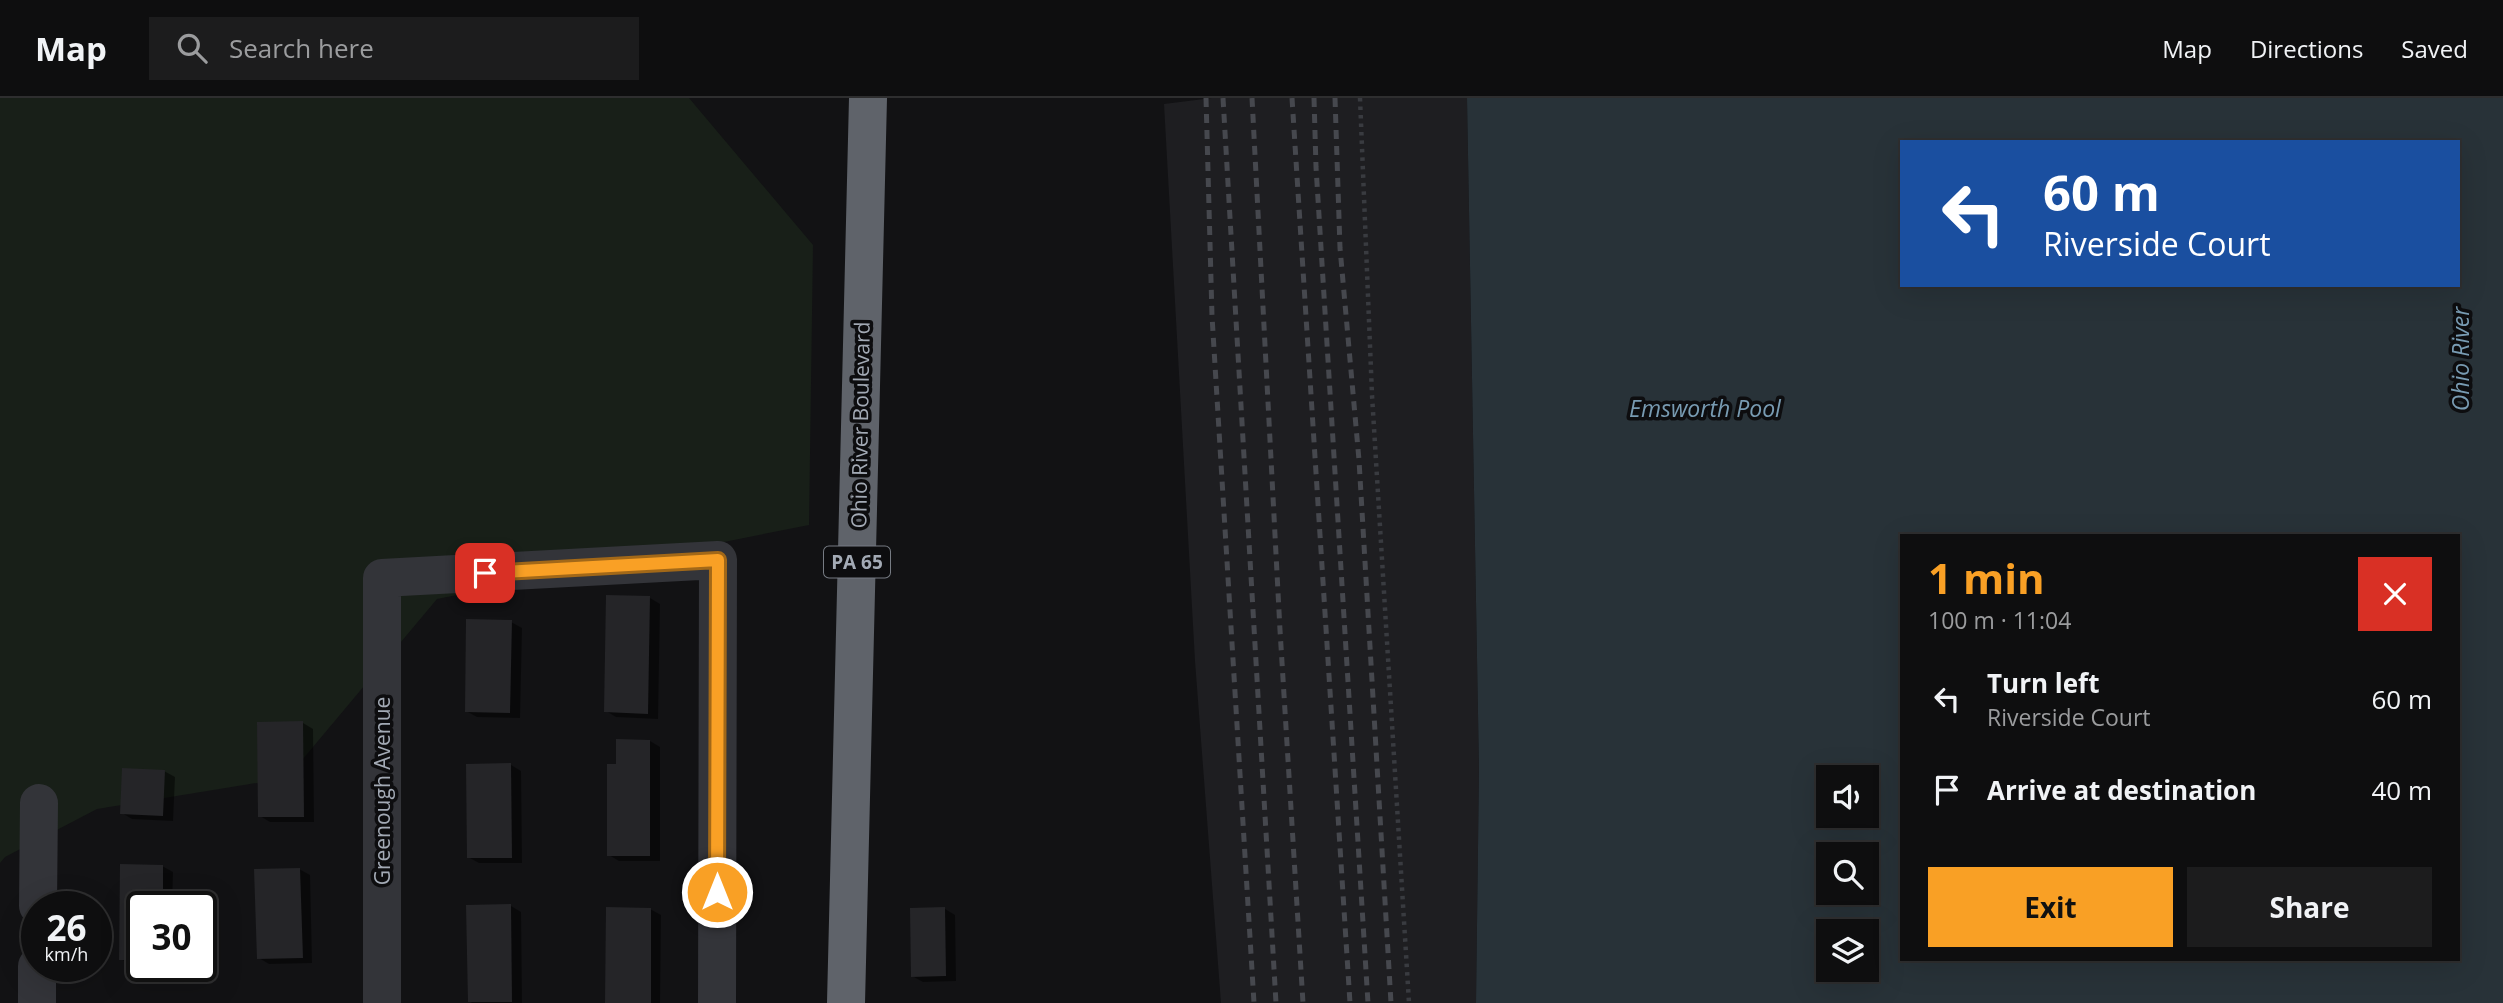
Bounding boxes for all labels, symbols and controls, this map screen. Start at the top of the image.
search box [149,17,639,80]
text: Map [35,26,107,71]
icon: search [173,29,211,67]
text: Search here [229,30,374,66]
text: Map [2162,32,2212,65]
text: Directions [2250,32,2363,65]
text: Saved [2401,32,2468,65]
text: 60 m [2043,159,2160,225]
icon: left [1928,168,2019,259]
text: Riverside Court [2043,222,2271,265]
water label: Ohio River [2444,306,2476,411]
street label: Ohio River Boulevard [844,321,876,529]
water label: Emsworth Pool [1629,392,1782,424]
pin [455,543,515,603]
road number: PA 65 [824,547,890,578]
text: 1 min [1928,549,2045,606]
icon: arrive [466,554,504,592]
button: close [2358,557,2432,631]
text: 100 m · 11:04 [1928,604,2071,636]
text: Turn left [1987,665,2099,701]
icon: left [1928,680,1966,718]
text: 60 m [2371,681,2432,717]
street label: Greenough Avenue [368,697,396,885]
text: Riverside Court [1987,701,2151,733]
map controls [1816,765,1879,982]
button: sound [1816,765,1879,828]
icon: arrive [1928,771,1966,809]
text: Arrive at destination [1987,772,2256,808]
text: 40 m [2371,772,2432,808]
button: search [1816,842,1879,905]
position arrow [680,855,754,929]
button: Exit [1928,867,2173,947]
button: Share [2187,867,2432,947]
speed limit sign: 30 [126,891,217,982]
text: 26 [46,904,87,951]
button: layers [1816,919,1879,982]
text: km/h [45,942,88,966]

